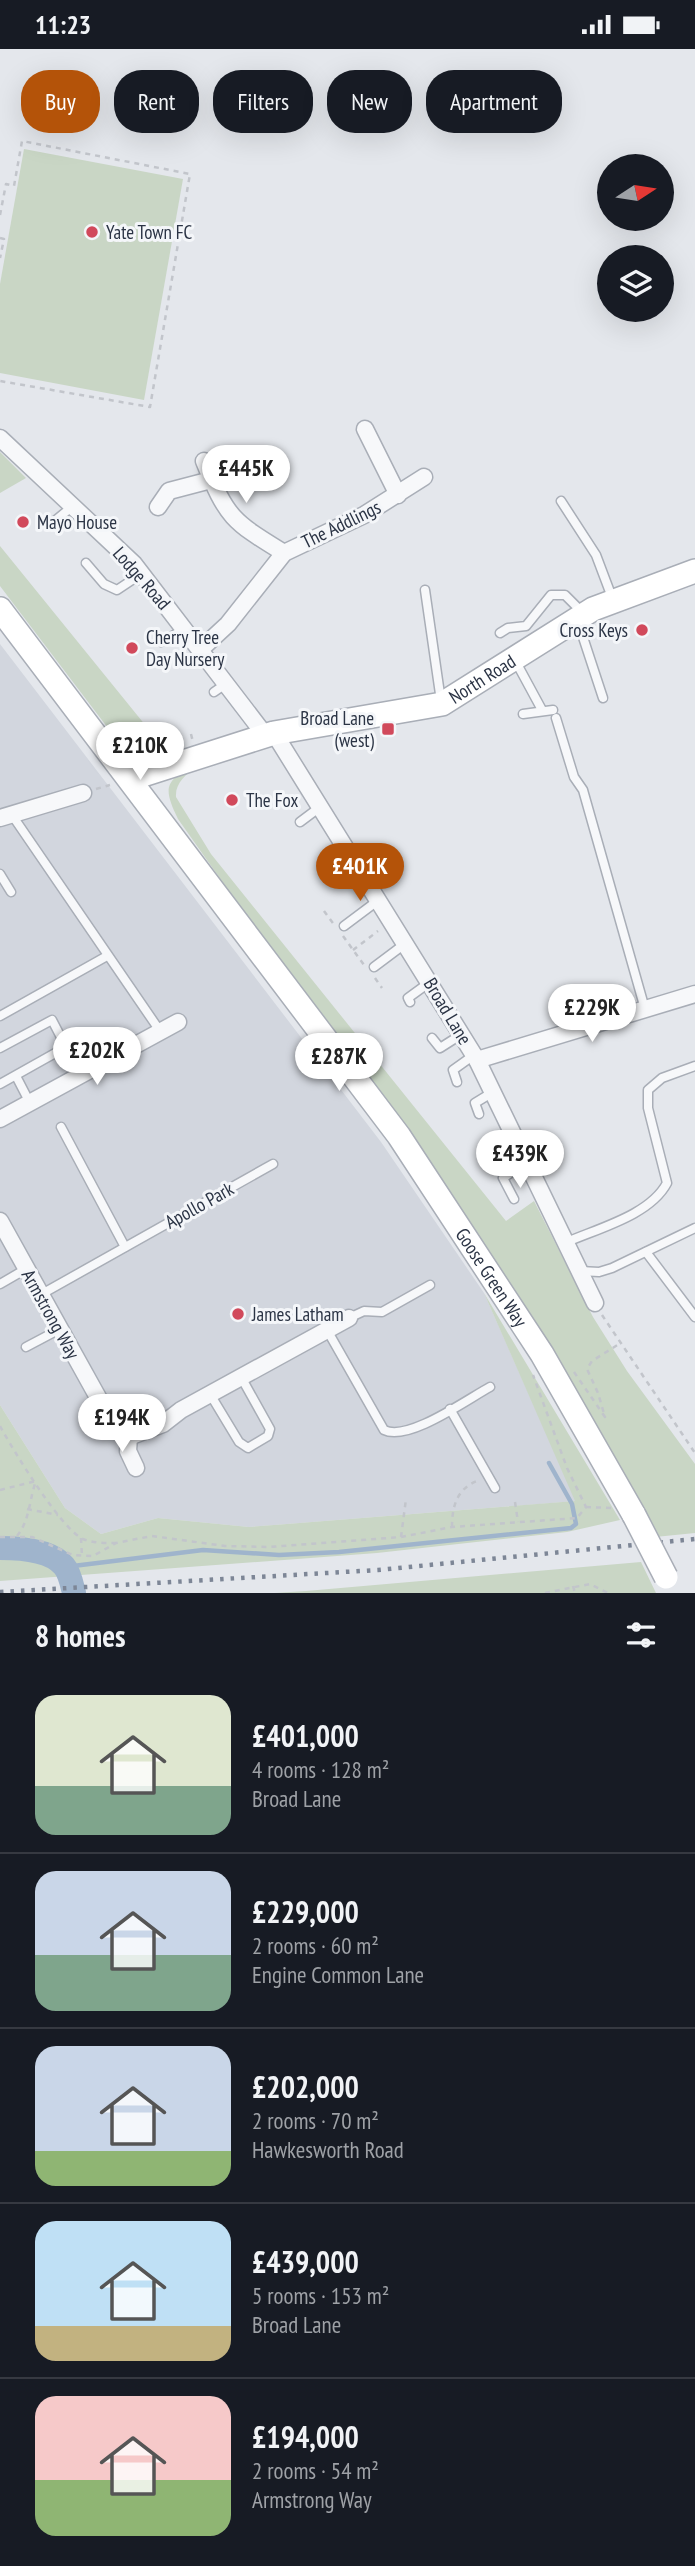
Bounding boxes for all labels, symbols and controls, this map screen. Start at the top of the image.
text: 11:23 [35,8,91,41]
chip: Buy [21,70,100,133]
chip: Rent [114,70,199,133]
chip: Filters [213,70,313,133]
chip: New [327,70,412,133]
chip: Apartment [426,70,562,133]
north arrow [597,154,674,231]
map controls [597,154,674,322]
place label: Yate Town FC [106,220,193,244]
marker: Yate Town FC [84,224,100,240]
button: layers [597,245,674,322]
pin: £445K [197,445,295,505]
text: £445K [218,453,274,482]
street label: The Addlings [297,495,385,553]
place label: Mayo House [37,510,117,534]
marker: Mayo House [15,514,31,530]
street label: Lodge Road [108,541,176,615]
place label: Cross Keys [560,618,628,642]
marker: Cross Keys [634,622,650,638]
place label: Cherry Tree Day Nursery [146,625,225,671]
marker: Cherry Tree Day Nursery [124,640,140,656]
street label: North Road [444,649,520,709]
place label: Broad Lane (west) [300,706,375,752]
marker: Broad Lane (west) [380,721,396,737]
pin: £210K [91,723,189,782]
text: £210K [112,730,168,759]
place label: The Fox [246,788,298,812]
marker: The Fox [224,792,240,808]
pin: £401K [311,843,409,903]
text: £401K [332,851,388,880]
street label: Broad Lane [419,973,477,1049]
pin: £229K [543,985,641,1044]
text: £229K [564,992,620,1021]
pin: £202K [48,1027,146,1087]
pin: £287K [290,1033,388,1093]
text: £202K [69,1035,125,1064]
text: £287K [311,1041,367,1070]
pin: £439K [471,1131,569,1190]
text: £439K [492,1138,548,1167]
street label: Apollo Park [160,1176,238,1234]
street label: Goose Green Way [451,1223,533,1332]
street label: Armstrong Way [17,1265,86,1364]
place label: James Latham [251,1302,344,1326]
marker: James Latham [230,1306,246,1322]
pin: £194K [73,1395,171,1454]
text: £194K [94,1402,150,1431]
text: 8 homes [35,1616,126,1655]
icon: filters [622,1616,660,1654]
text: £401,000 [252,1716,359,1755]
icon: home [91,1723,175,1807]
text: 4 rooms · 128 m² [252,1755,389,1784]
text: Broad Lane [252,1784,341,1813]
text: £229,000 [252,1892,359,1931]
icon: home [91,1899,175,1983]
text: 2 rooms · 60 m² [252,1931,379,1960]
text: Engine Common Lane [252,1960,424,1989]
text: £202,000 [252,2067,359,2106]
icon: home [91,2074,175,2158]
text: 2 rooms · 70 m² [252,2106,379,2135]
text: Hawkesworth Road [252,2135,404,2164]
text: £439,000 [252,2242,359,2281]
icon: home [91,2249,175,2333]
text: 5 rooms · 153 m² [252,2281,389,2310]
text: Broad Lane [252,2310,341,2339]
text: £194,000 [252,2417,359,2456]
icon: home [91,2424,175,2508]
text: 2 rooms · 54 m² [252,2456,379,2485]
text: Armstrong Way [252,2485,372,2514]

